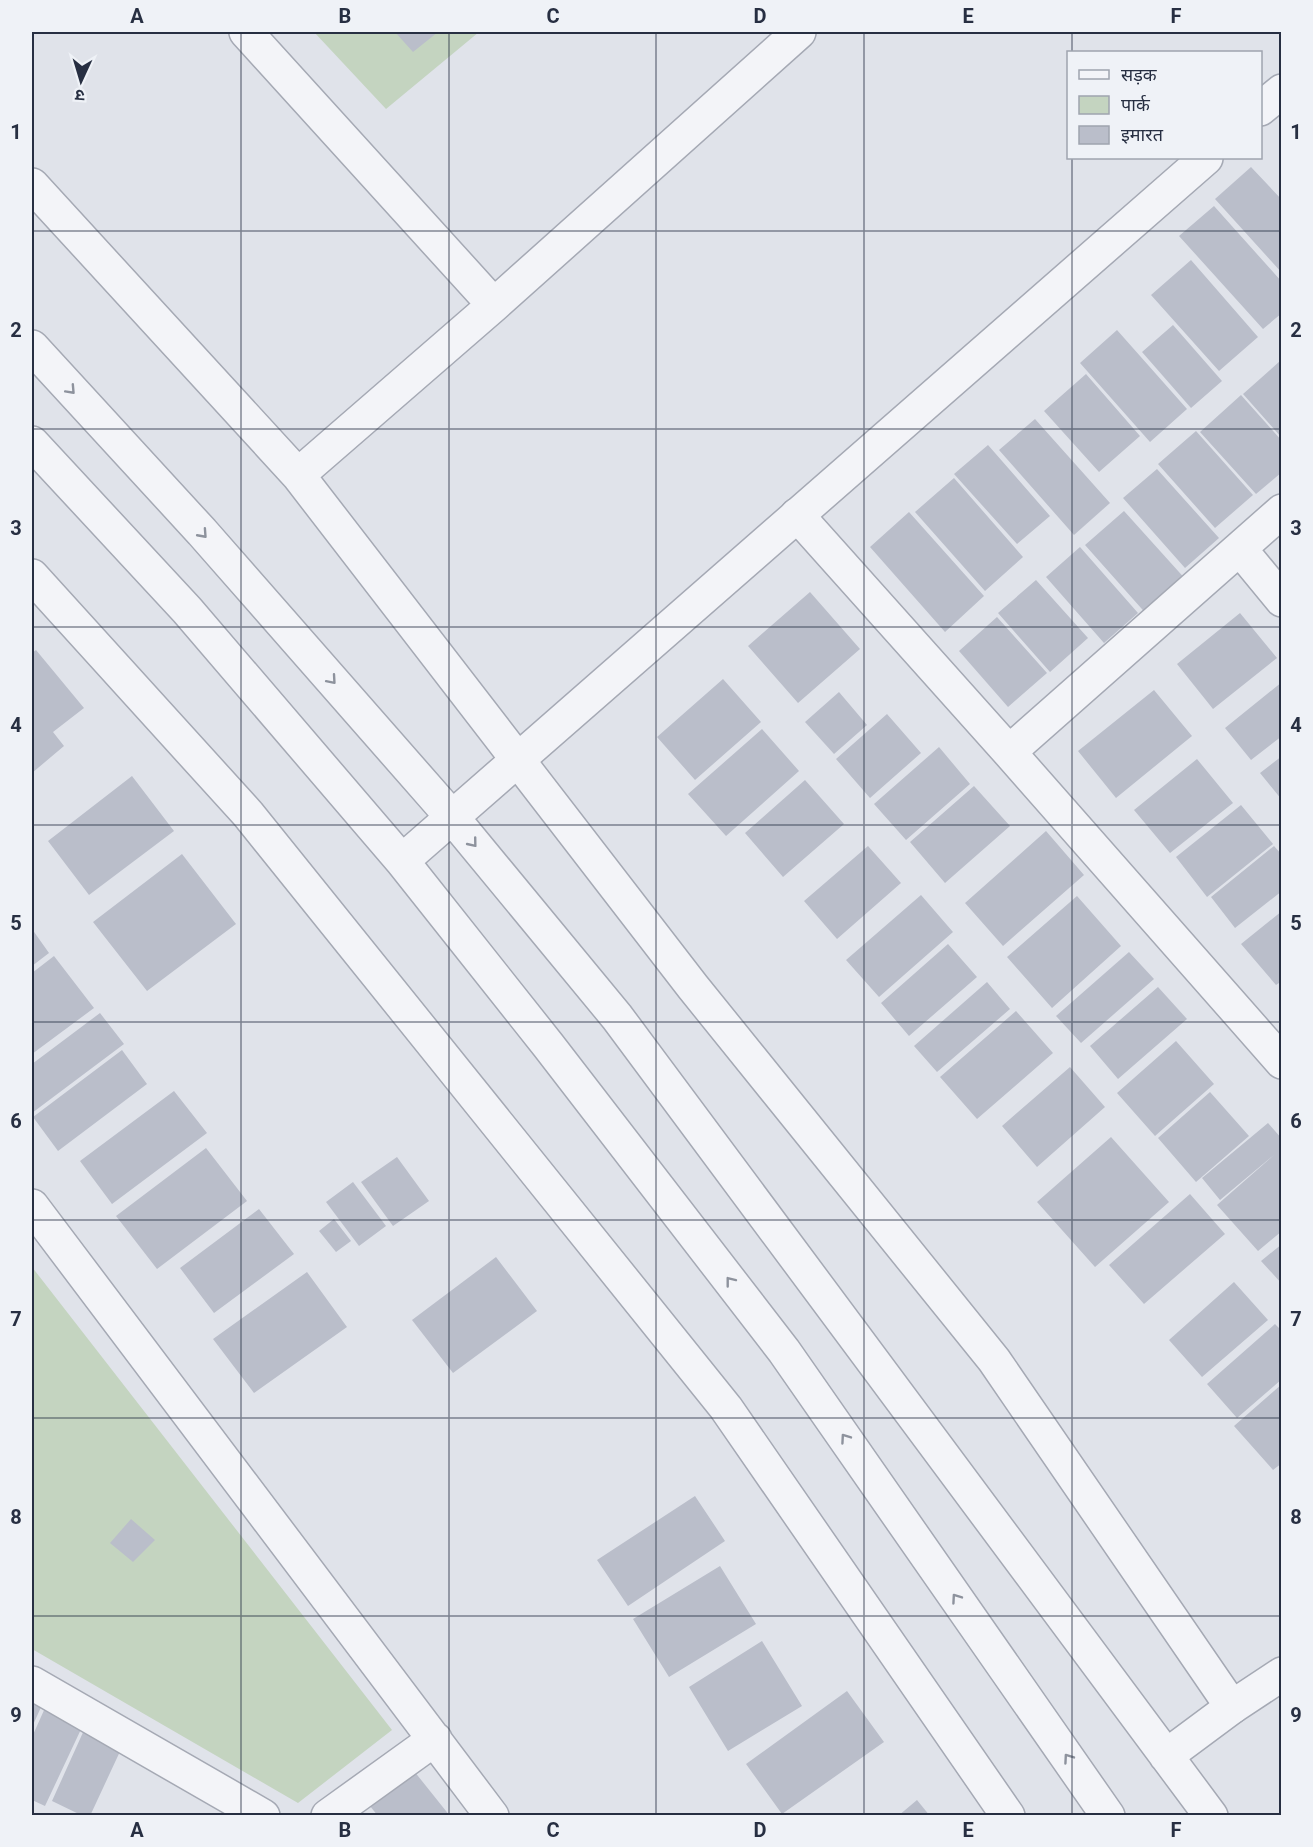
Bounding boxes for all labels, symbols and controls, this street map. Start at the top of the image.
text: A [130,4,144,28]
text: B [339,4,351,28]
text: C [546,4,560,28]
text: D [754,4,767,28]
text: E [962,4,974,28]
text: F [1171,4,1182,28]
north arrow [51,51,111,111]
legend [1067,51,1262,159]
text: सड़क [1121,64,1158,85]
text: उ [74,86,85,105]
text: पार्क [1121,94,1151,115]
text: 1 [10,120,22,144]
text: 1 [1290,120,1302,144]
text: इमारत [1121,124,1164,145]
text: 2 [10,318,22,342]
text: 2 [1290,318,1302,342]
one-way arrow [64,383,75,394]
text: 3 [10,516,22,540]
text: 3 [1290,516,1302,540]
one-way arrow [196,527,207,537]
one-way arrow [325,673,336,684]
text: 4 [10,713,22,737]
text: 4 [1290,713,1302,737]
one-way arrow [466,836,477,847]
text: 5 [10,911,22,935]
text: 5 [1290,911,1302,935]
text: 6 [10,1109,22,1133]
text: 6 [1290,1109,1302,1133]
one-way arrow [726,1276,737,1287]
text: 7 [10,1307,22,1331]
text: 7 [1290,1307,1302,1331]
one-way arrow [841,1434,852,1445]
text: 8 [10,1505,22,1529]
text: 8 [1290,1505,1302,1529]
one-way arrow [952,1594,963,1605]
text: 9 [10,1703,22,1727]
text: 9 [1290,1703,1302,1727]
one-way arrow [1064,1754,1075,1765]
text: A [130,1818,144,1842]
text: B [339,1818,351,1842]
text: C [546,1818,560,1842]
text: D [754,1818,767,1842]
text: E [962,1818,974,1842]
text: F [1171,1818,1182,1842]

